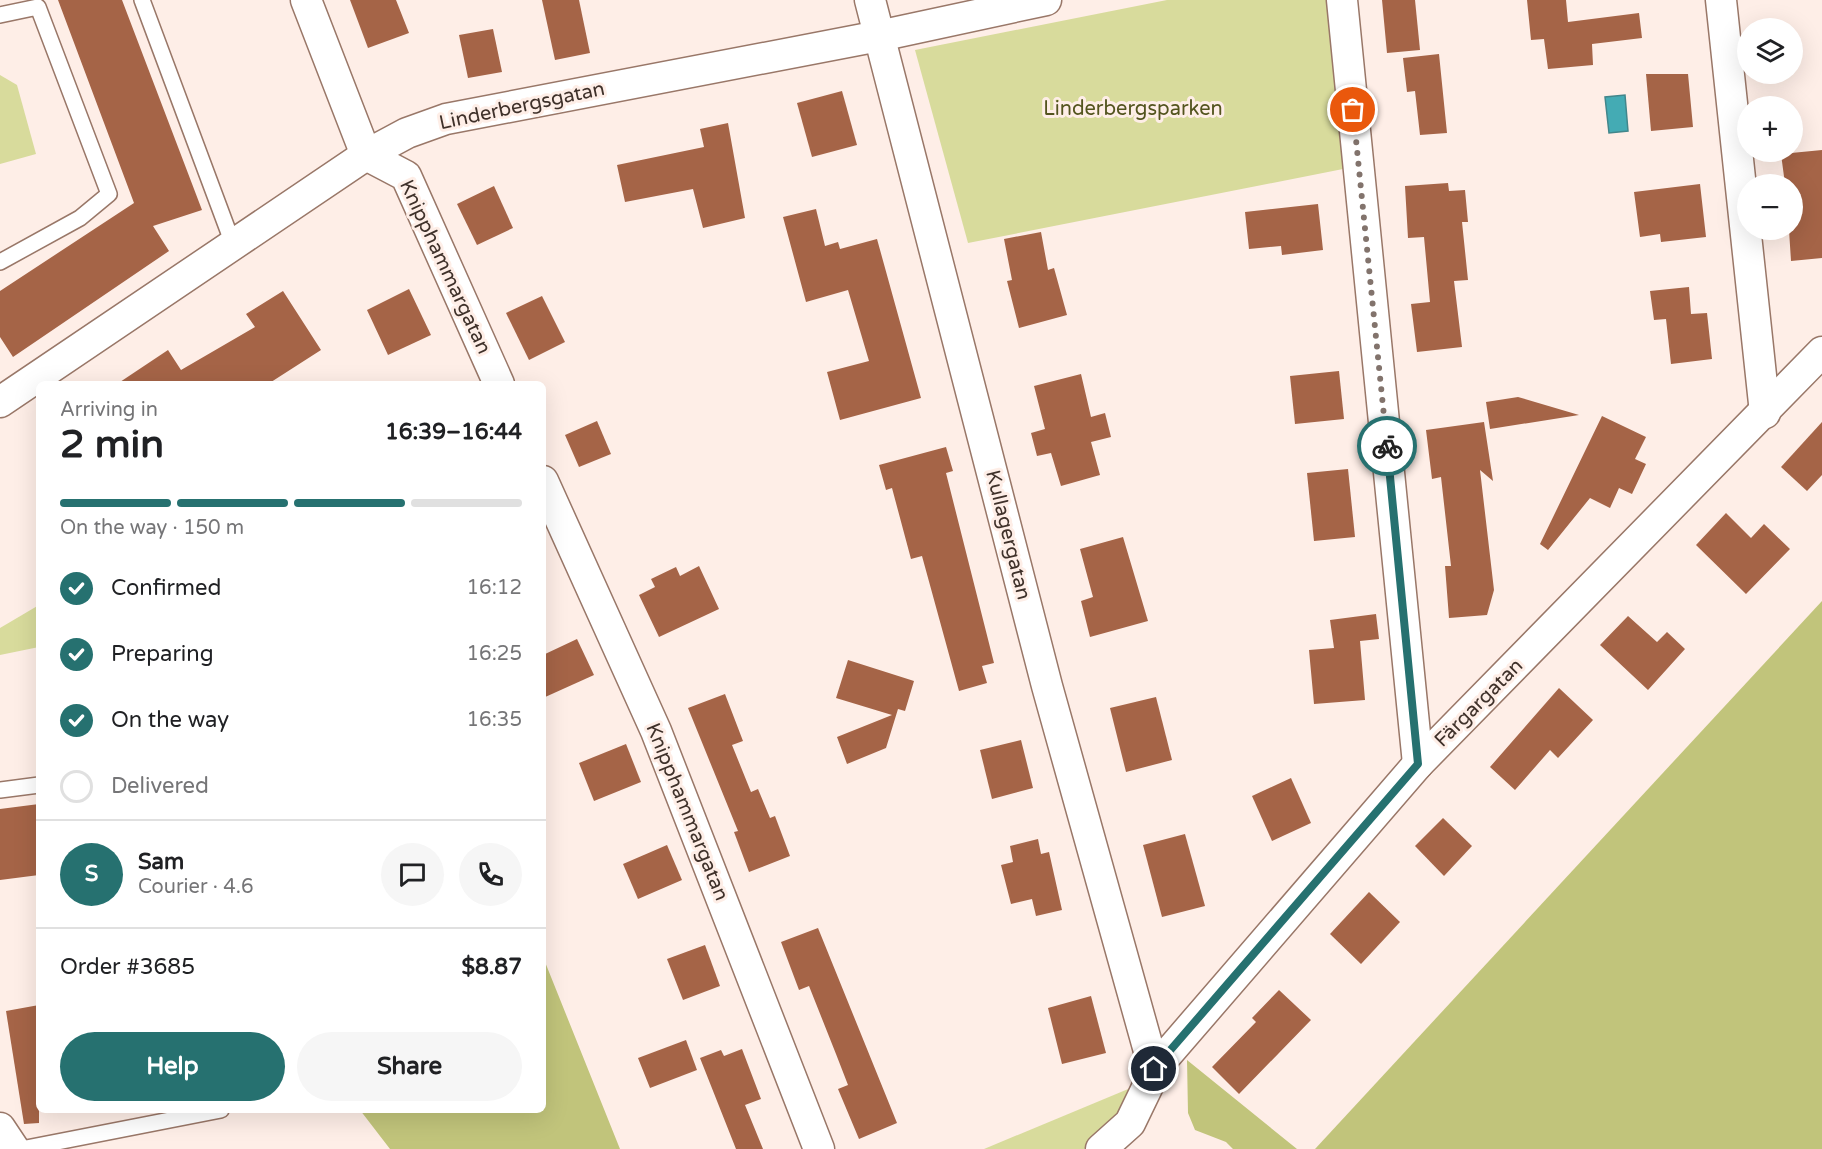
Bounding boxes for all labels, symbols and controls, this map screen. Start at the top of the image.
map controls [1737,18,1803,240]
button: layers [1737,18,1803,84]
street label: Linderbergsgatan [437,77,607,135]
pin [1327,84,1378,135]
icon: bag [1336,93,1369,126]
button: + [1737,96,1803,162]
park label: Linderbergsparken [1043,97,1223,121]
button: − [1737,174,1803,240]
street label: Knipphammargatan [394,176,496,358]
text: Arriving in [60,398,158,422]
courier [1357,416,1417,476]
text: 16:39–16:44 [385,419,522,445]
text: 2 min [60,421,164,468]
icon: bike [1371,430,1404,463]
street label: Kullagergatan [980,468,1036,602]
text: On the way · 150 m [60,516,244,540]
icon: check [60,572,93,605]
text: Confirmed [111,575,221,601]
text: 16:12 [467,576,522,600]
icon: check [60,638,93,671]
text: Preparing [111,641,214,667]
text: 16:25 [467,642,522,666]
street label: Färgargatan [1430,654,1528,752]
icon: check [60,704,93,737]
text: On the way [111,707,229,733]
text: 16:35 [467,708,522,732]
street label: Knipphammargatan [640,720,734,904]
text: Delivered [111,773,209,799]
button: chat [381,843,444,906]
button: phone [459,843,522,906]
text: Sam [138,849,184,875]
text: S [85,861,98,887]
text: Courier · 4.6 [138,875,253,899]
text: Order #3685 [60,954,195,980]
text: $8.87 [461,954,522,980]
button: Help [60,1032,285,1101]
button: Share [297,1032,522,1101]
pin [1128,1043,1179,1094]
icon: home [1137,1052,1170,1085]

